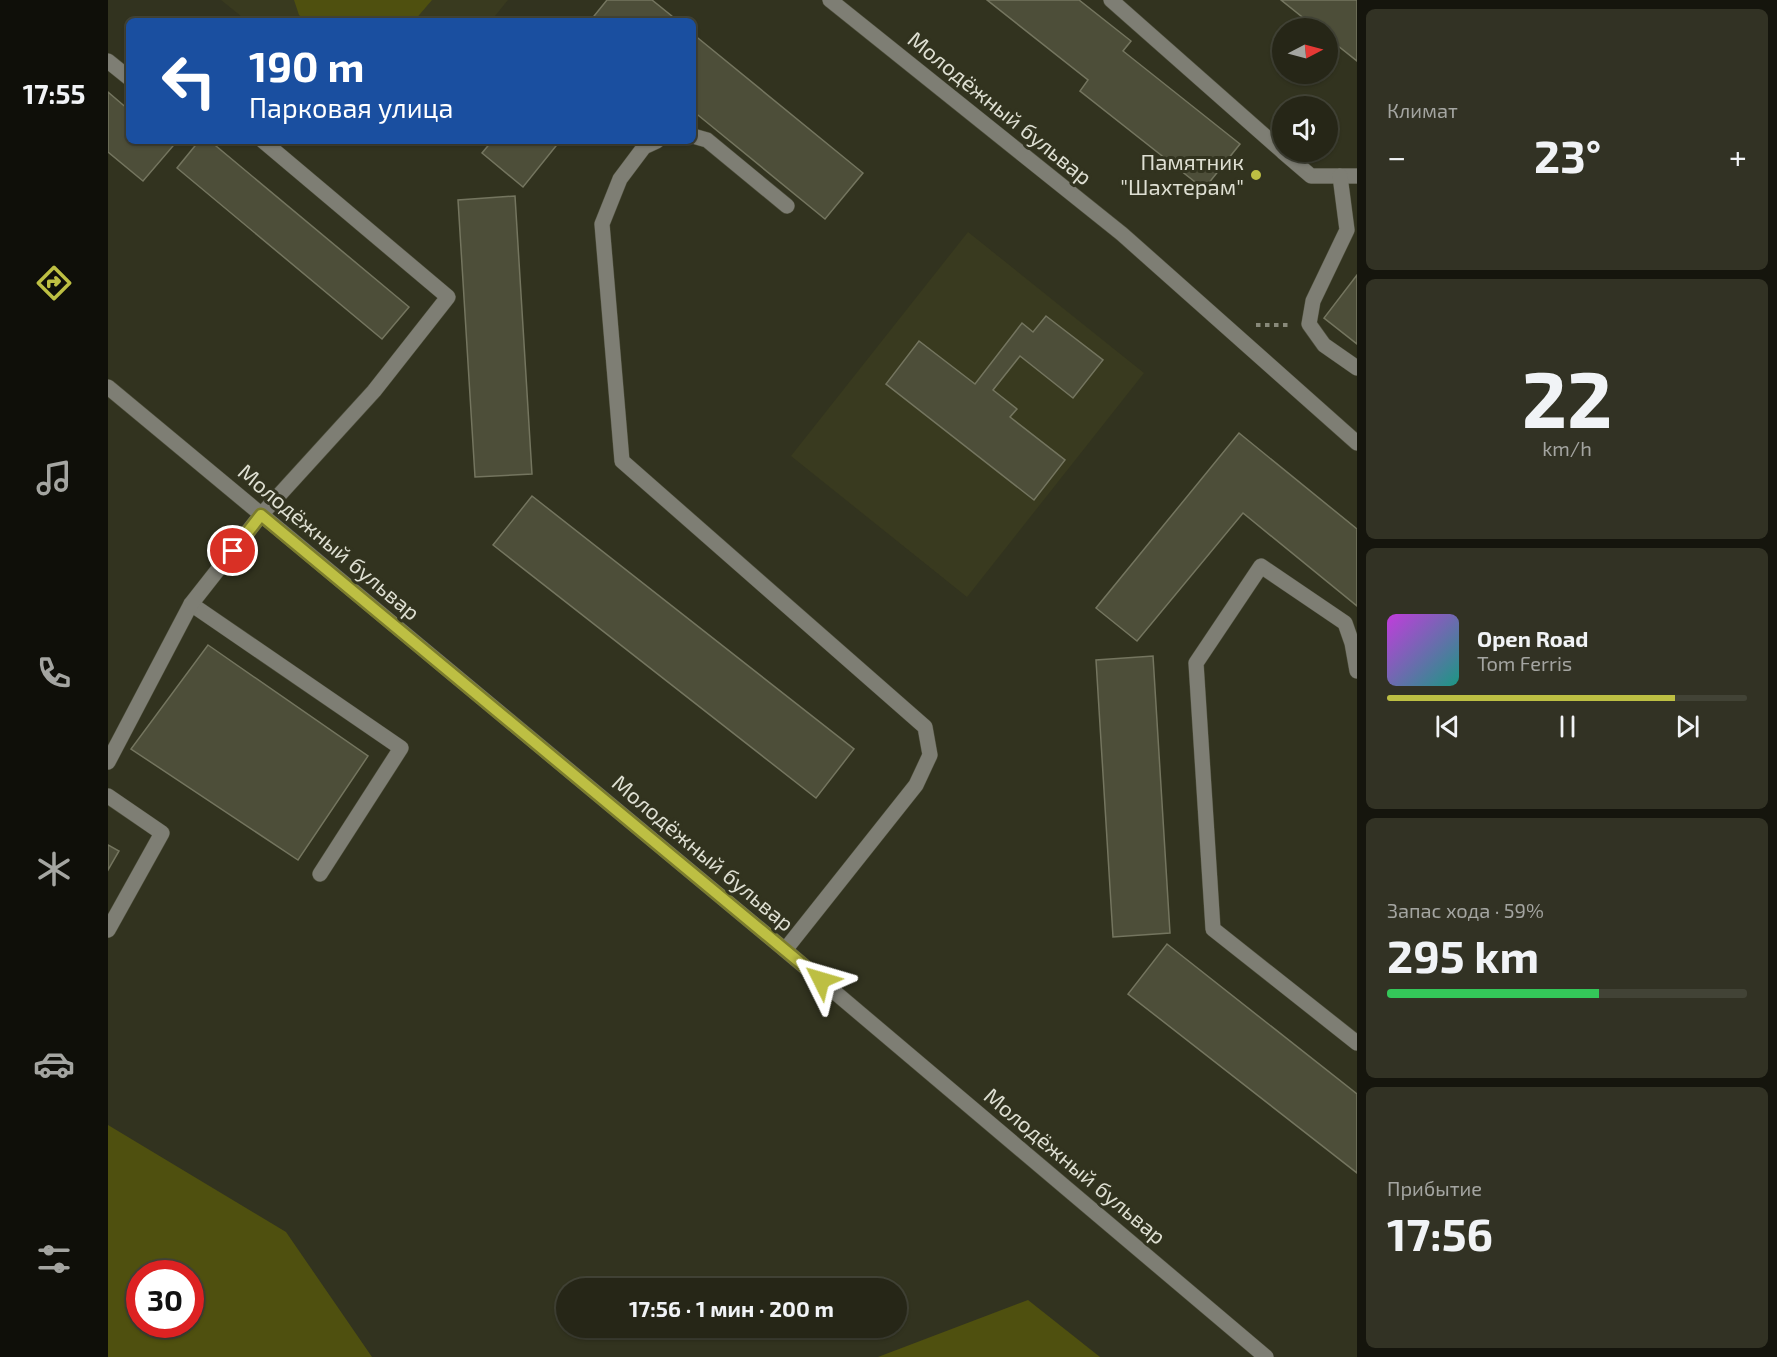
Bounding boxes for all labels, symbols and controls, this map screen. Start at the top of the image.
north arrow [1272,18,1338,84]
map controls [1272,18,1338,162]
street label: Молодёжный бульвар [903,25,1098,190]
text: 190 m [249,40,365,90]
icon: left [150,42,228,120]
text: 17:55 [23,77,85,109]
text: Парковая улица [249,91,453,123]
button: sound [1272,96,1338,162]
text: Климат [1387,98,1458,122]
text: 23° [1534,128,1601,182]
text: − [1387,136,1406,176]
text: + [1729,136,1747,176]
place label: Памятник "Шахтерам" [1120,148,1244,199]
marker: Памятник "Шахтерам" [1249,168,1263,182]
icon: directions [33,262,75,304]
text: 22 [1522,350,1612,444]
text: km/h [1542,436,1592,460]
icon: music [33,457,75,499]
street label: Молодёжный бульвар [233,458,426,626]
pin [207,525,258,576]
icon: arrive [216,534,249,567]
text: Open Road [1477,625,1589,651]
text: Tom Ferris [1477,651,1572,675]
icon: phone [33,652,75,694]
icon: previous [1431,710,1464,743]
icon: pause [1551,710,1584,743]
icon: next [1671,710,1704,743]
street label: Молодёжный бульвар [607,769,800,937]
icon: climate [33,848,75,890]
text: Запас хода · 59% [1387,898,1544,922]
text: 295 km [1387,928,1539,982]
position arrow [789,948,853,1012]
icon: car [33,1043,75,1085]
street label: Молодёжный бульвар [979,1082,1172,1250]
text: Прибытие [1387,1176,1482,1200]
text: 17:56 [1387,1206,1493,1260]
icon: filters [33,1238,75,1280]
speed limit sign: 30 [126,1260,204,1338]
text: 17:56 · 1 мин · 200 m [629,1295,834,1321]

